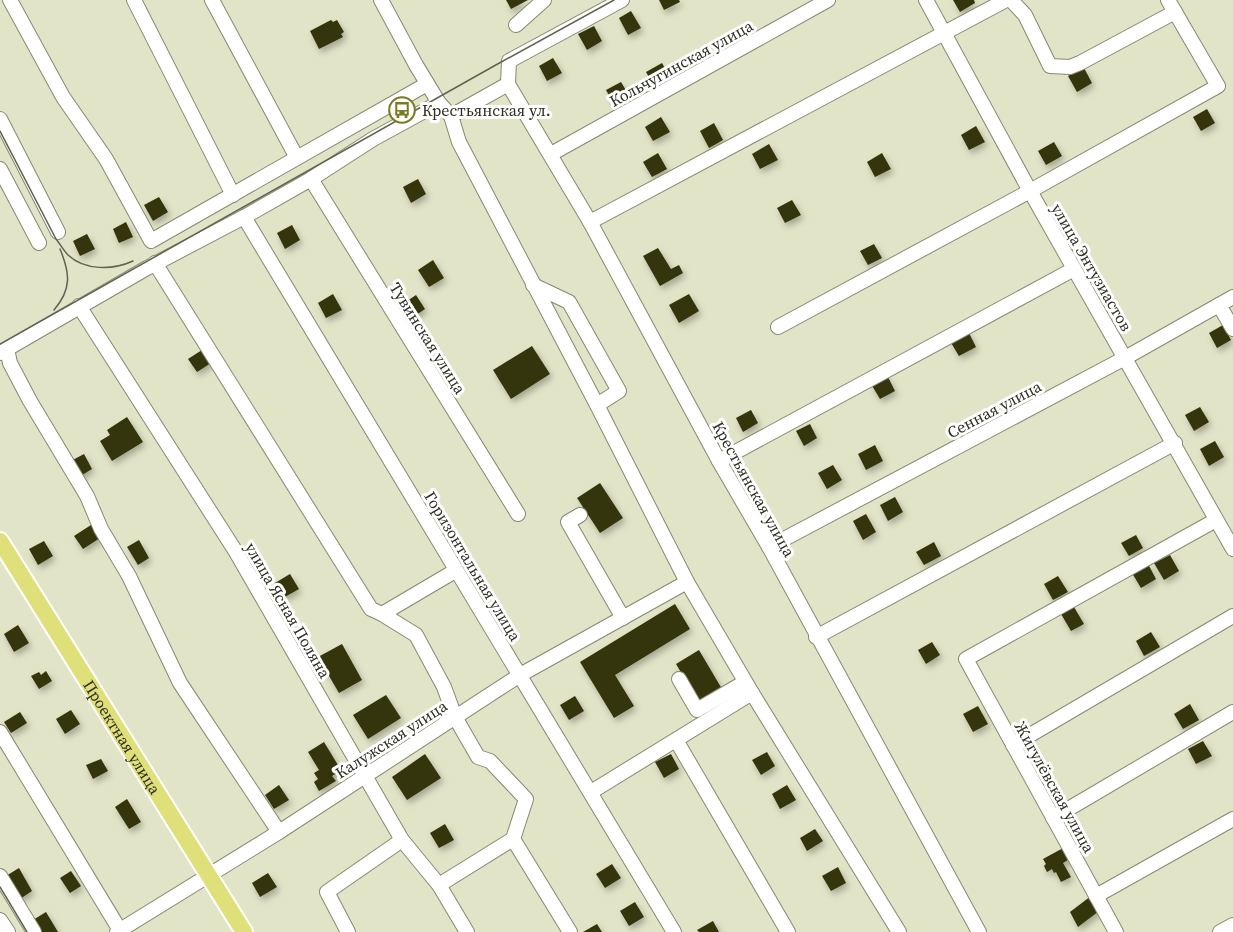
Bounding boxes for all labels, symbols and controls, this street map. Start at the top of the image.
street label: Кольчугинская улица [605,14,758,112]
bus stop icon: Крестьянская ул. [387,95,417,125]
place label: Крестьянская ул. [422,99,551,121]
street label: улица Энтузиастов [1046,199,1138,335]
street label: Тувинская улица [385,278,472,399]
street label: Сенная улица [943,374,1046,443]
street label: Крестьянская улица [708,417,801,562]
street label: Горизонтальная улица [419,487,527,646]
street label: улица Ясная Поляна [240,538,336,683]
street label: Проектная улица [78,676,167,799]
street label: Калужская улица [331,694,452,783]
street label: Жигулёвская улица [1010,717,1101,857]

